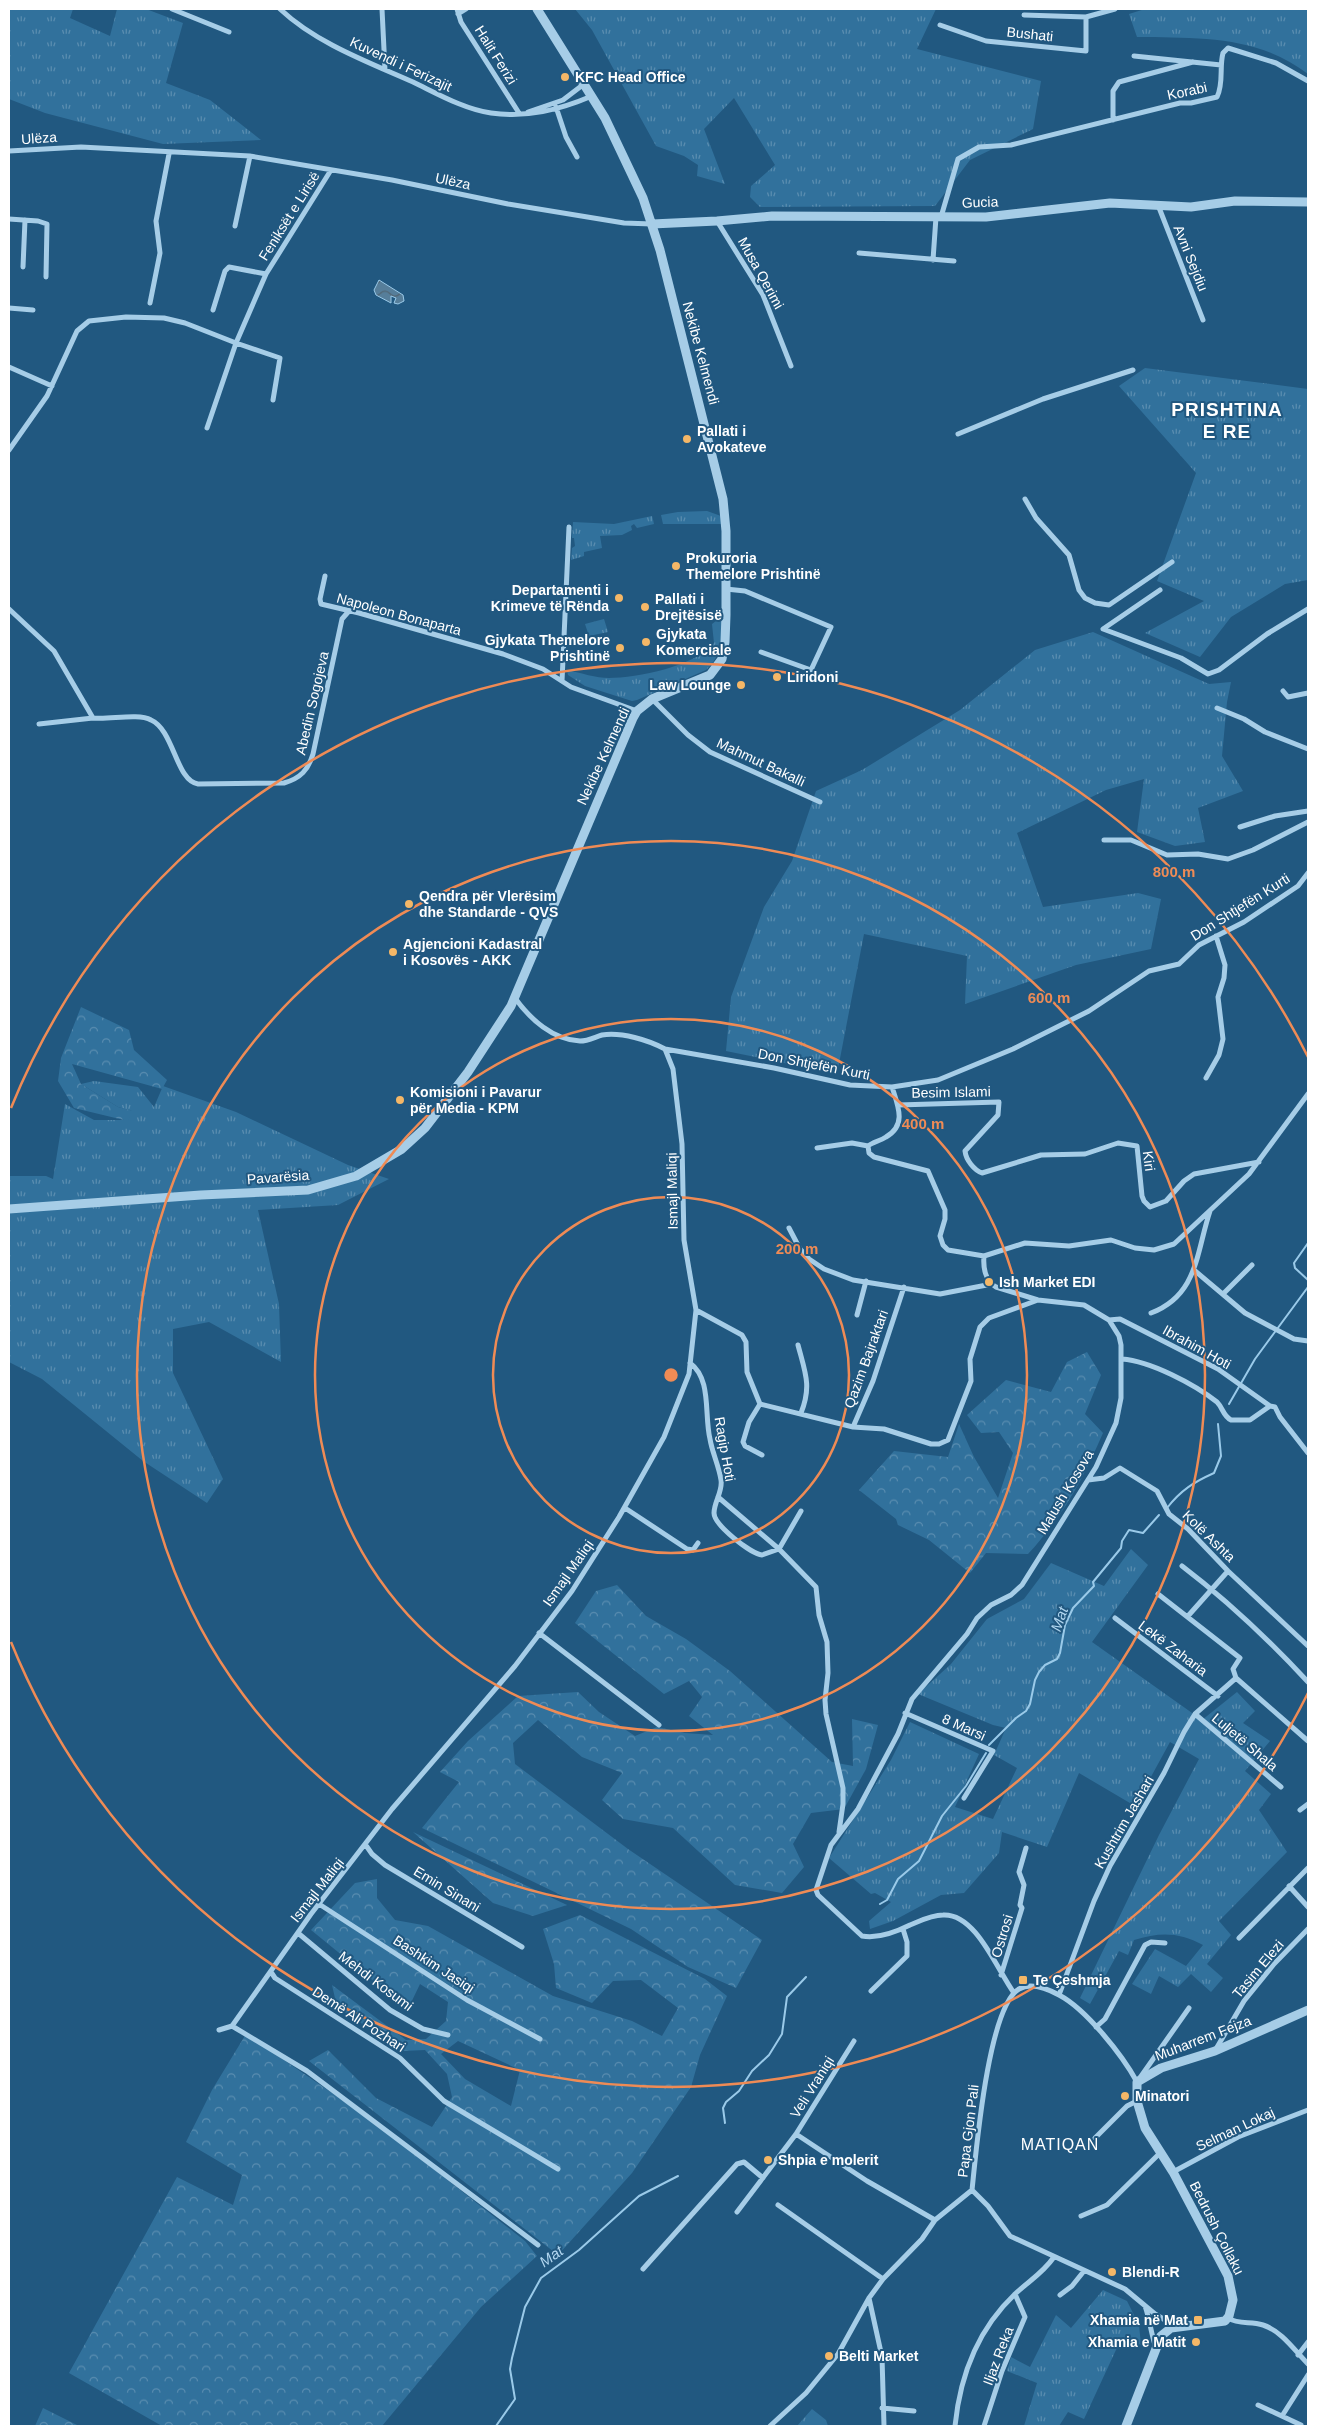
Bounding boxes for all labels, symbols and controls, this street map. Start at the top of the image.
street label: Halit Ferizi [472,23,520,87]
street label: Bushati [1006,24,1054,44]
street label: Kuvendi i Ferizajit [348,33,455,95]
place label: KFC Head Office [575,69,686,85]
marker: KFC Head Office [559,71,571,83]
street label: Korabi [1166,79,1208,103]
street label: Ulëza [21,129,58,147]
street label: Feniksët e Lirisë [255,168,323,263]
street label: Ulëza [434,169,472,193]
street label: Gucia [961,193,999,211]
street label: Avni Sejdiu [1171,223,1211,293]
street label: Musa Qerimi [735,234,787,312]
street label: Nekibe Kelmendi [680,300,722,406]
district label: PRISHTINA E RE [1171,399,1283,442]
place label: Pallati i Avokateve [697,423,767,455]
marker: Pallati i Avokateve [681,433,693,445]
place label: Prokuroria Themelore Prishtinë [686,550,821,582]
marker: Prokuroria Themelore Prishtinë [670,560,682,572]
place label: Departamenti i Krimeve të Rënda [491,582,609,614]
street label: Napoleon Bonaparta [335,590,463,638]
place label: Pallati i Drejtësisë [655,591,722,623]
marker: Departamenti i Krimeve të Rënda [613,592,625,604]
marker: Pallati i Drejtësisë [639,601,651,613]
place label: Gjykata Komerciale [656,626,732,658]
place label: Gjykata Themelore Prishtinë [485,632,610,664]
marker: Gjykata Komerciale [640,636,652,648]
marker: Gjykata Themelore Prishtinë [614,642,626,654]
street label: Abedin Sogojeva [292,649,332,756]
place label: Liridoni [787,669,838,685]
marker: Liridoni [771,671,783,683]
place label: Law Lounge [649,677,731,693]
marker: Law Lounge [735,679,747,691]
street label: Nekibe Kelmendi [573,705,633,807]
street label: Mahmut Bakalli [714,735,808,789]
text: 800 m [1153,863,1195,880]
street label: Don Shtjefën Kurti [1188,870,1292,944]
place label: Qendra për Vlerësim dhe Standarde - QVS [419,888,558,920]
marker: Qendra për Vlerësim dhe Standarde - QVS [403,898,415,910]
place label: Agjencioni Kadastral i Kosovës - AKK [403,936,542,968]
marker: Agjencioni Kadastral i Kosovës - AKK [387,946,399,958]
text: 600 m [1028,989,1070,1006]
street label: Don Shtjefën Kurti [757,1045,871,1083]
street label: Besim Islami [911,1083,991,1101]
place label: Komisioni i Pavarur për Media - KPM [410,1084,542,1116]
marker: Komisioni i Pavarur për Media - KPM [394,1094,406,1106]
text: 400 m [902,1115,944,1132]
street label: Kiri [1140,1150,1158,1172]
street label: Ismajl Maliqi [663,1152,681,1230]
street label: Pavarësia [246,1167,310,1187]
text: 200 m [776,1240,818,1257]
place label: Ish Market EDI [999,1274,1095,1290]
marker: Ish Market EDI [983,1276,995,1288]
street label: Qazim Bajraktari [841,1308,891,1410]
street label: Ibrahim Hoti [1160,1322,1234,1372]
centre of rings [662,1366,680,1384]
street label: Ragip Hoti [711,1415,739,1483]
street label: Malush Kosova [1033,1447,1097,1537]
street label: Kolë Ashta [1179,1507,1239,1565]
street label: Ismajl Maliqi [539,1537,597,1609]
water label: Mat [1047,1604,1071,1634]
street label: Lekë Zaharia [1136,1617,1211,1679]
street label: 8 Marsi [940,1710,988,1744]
street label: Luljetë Shala [1209,1710,1281,1774]
street label: Kushtrim Jashari [1091,1773,1157,1871]
street label: Ismajl Maliqi [287,1855,347,1925]
street label: Emin Sinani [411,1863,483,1915]
street label: Ostrosi [988,1912,1016,1960]
street label: Bashkim Jasiqi [390,1932,478,1996]
street label: Tasim Elezi [1229,1937,1287,2001]
street label: Mehdi Kosumi [336,1948,416,2014]
place label: Te Çeshmja [1033,1972,1111,1988]
marker: Te Çeshmja [1017,1974,1029,1986]
street label: Demë Ali Pozhari [310,1983,408,2055]
street label: Muharrem Fejza [1153,2012,1254,2064]
street label: Veli Vraniqi [787,2053,837,2121]
street label: Papa Gjon Pali [954,2084,982,2178]
place label: Minatori [1135,2088,1189,2104]
marker: Minatori [1119,2090,1131,2102]
street label: Selman Lokaj [1193,2104,1277,2154]
district label: MATIQAN [1021,2136,1099,2153]
place label: Shpia e molerit [778,2152,879,2168]
marker: Shpia e molerit [762,2154,774,2166]
street label: Bedrush Çollaku [1187,2179,1247,2277]
water label: Mat [536,2241,567,2270]
place label: Blendi-R [1122,2264,1180,2280]
marker: Blendi-R [1106,2266,1118,2278]
place label: Xhamia në Mat [1090,2312,1188,2328]
marker: Xhamia në Mat [1192,2314,1204,2326]
street label: Iljaz Reka [980,2324,1017,2388]
place label: Xhamia e Matit [1088,2334,1186,2350]
marker: Xhamia e Matit [1190,2336,1202,2348]
place label: Belti Market [839,2348,919,2364]
marker: Belti Market [823,2350,835,2362]

